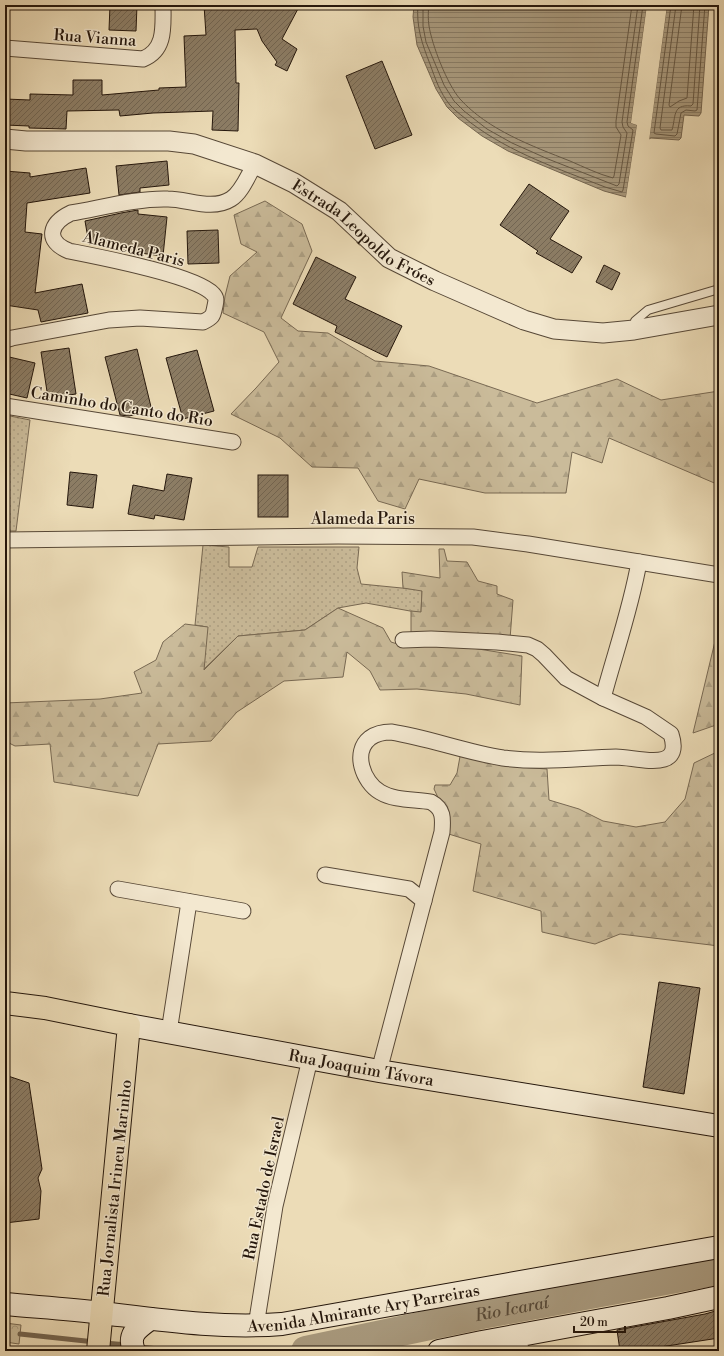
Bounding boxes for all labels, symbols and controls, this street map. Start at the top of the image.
street label: Rua Vianna [53,25,138,51]
street label: Estrada Leopoldo Fróes [288,175,438,291]
street label: Alameda Paris [80,226,187,271]
street label: Caminho do Canto do Rio [29,383,214,431]
street label: Alameda Paris [310,509,415,529]
street label: Rua Joaquim Távora [287,1046,436,1091]
street label: Rua Jornalista Irineu Marinho [94,1079,136,1298]
street label: Rua Estado de Israel [239,1114,289,1262]
street label: Avenida Almirante Ary Parreiras [246,1280,481,1336]
water label: Rio Icaraí [472,1292,552,1327]
scale bar [574,1308,625,1334]
text: 20 m [580,1315,608,1330]

